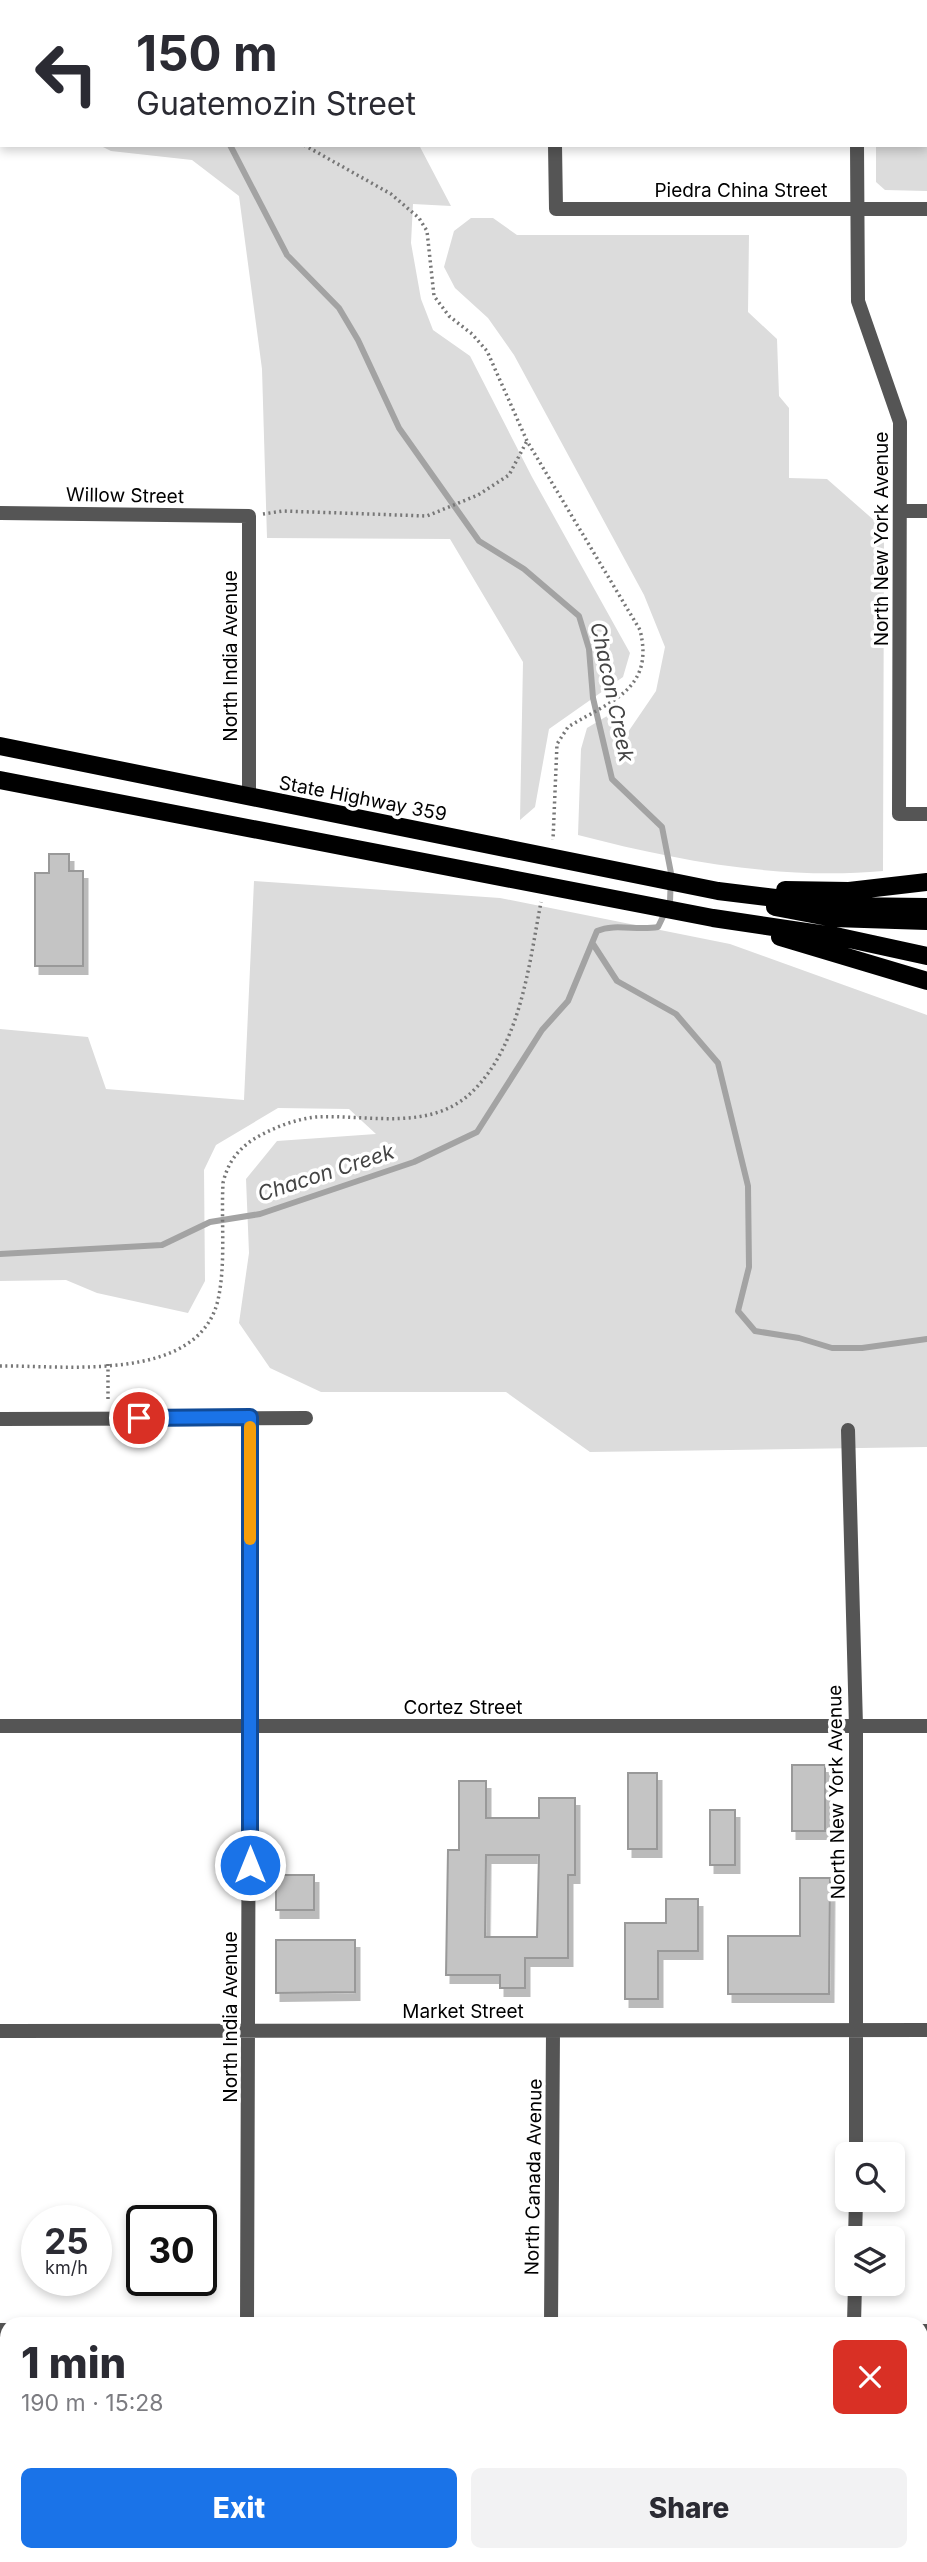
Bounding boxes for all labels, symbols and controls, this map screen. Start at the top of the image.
text: 150 m [136,24,278,83]
icon: left [21,28,112,119]
text: Guatemozin Street [136,84,416,123]
street label: Piedra China Street [654,179,828,202]
street label: North New York Avenue [870,432,893,646]
street label: Willow Street [66,483,184,508]
street label: North India Avenue [219,570,242,742]
water label: Chacon Creek [585,620,640,764]
street label: State Highway 359 [277,771,449,826]
water label: Chacon Creek [254,1139,398,1206]
pin [109,1388,169,1448]
icon: arrive [120,1399,158,1437]
street label: North New York Avenue [823,1684,850,1900]
street label: Cortez Street [403,1696,523,1719]
position arrow [213,1828,287,1902]
street label: North India Avenue [219,1931,242,2103]
street label: Market Street [402,2000,524,2023]
street label: North Canada Avenue [520,2078,547,2276]
map controls [835,2142,905,2296]
button: search [835,2142,905,2212]
speed limit sign: 30 [126,2205,217,2296]
text: 25 [44,2220,89,2262]
button: layers [835,2226,905,2296]
text: km/h [45,2257,88,2278]
text: 1 min [21,2337,126,2388]
button: close [833,2340,907,2414]
text: 190 m · 15:28 [21,2389,164,2417]
button: Exit [21,2468,457,2548]
button: Share [471,2468,907,2548]

